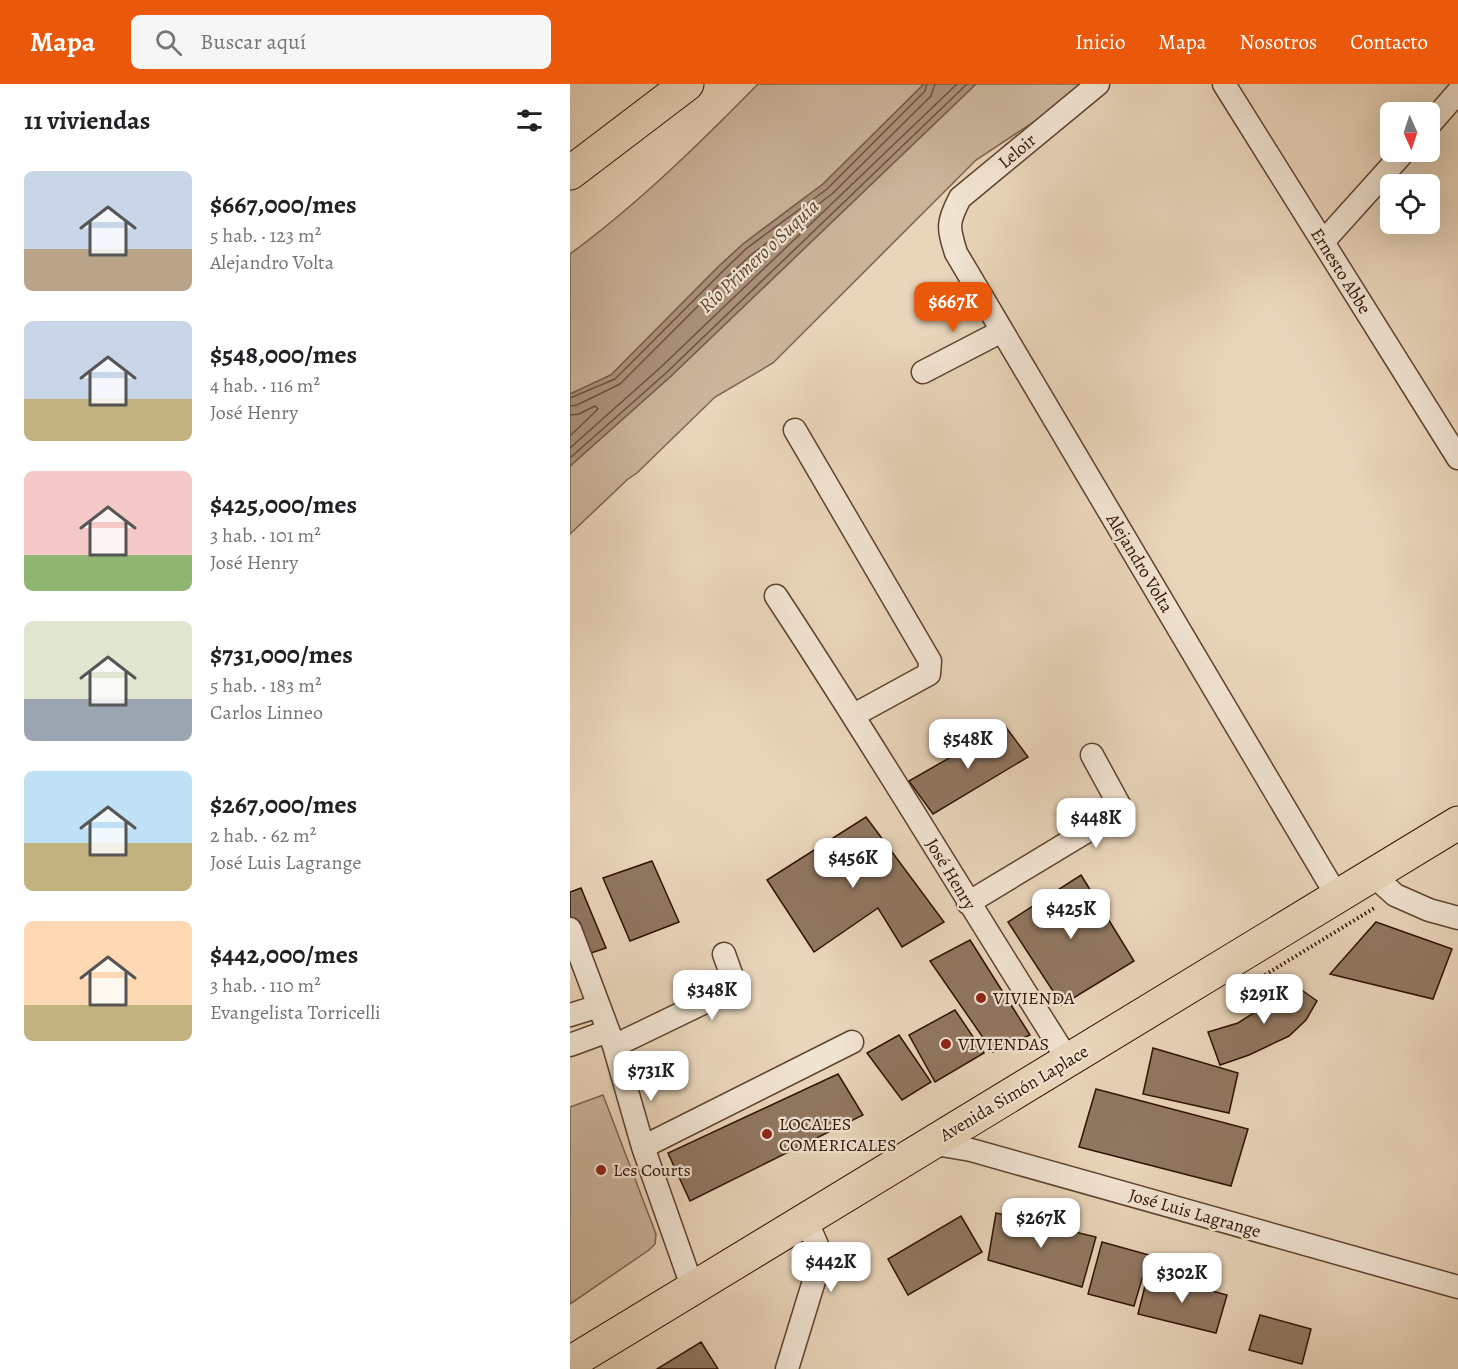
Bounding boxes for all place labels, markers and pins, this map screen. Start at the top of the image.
pin: $667K [911,282,995,333]
pin: $548K [926,719,1010,770]
pin: $448K [1054,798,1138,849]
pin: $456K [811,838,895,889]
pin: $425K [1029,889,1113,940]
pin: $348K [670,970,754,1021]
pin: $291K [1222,974,1306,1025]
place label: VIVIENDA [992,986,1075,1010]
marker: VIVIENDA [974,991,988,1005]
place label: VIVIENDAS [957,1032,1049,1056]
marker: VIVIENDAS [939,1037,953,1051]
pin: $731K [609,1051,693,1102]
place label: LOCALES COMERICALES [779,1112,897,1157]
marker: LOCALES COMERICALES [760,1127,774,1141]
place label: Les Courts [613,1158,691,1182]
marker: Les Courts [594,1163,608,1177]
pin: $267K [999,1198,1083,1249]
pin: $442K [789,1242,873,1293]
pin: $302K [1140,1253,1224,1304]

